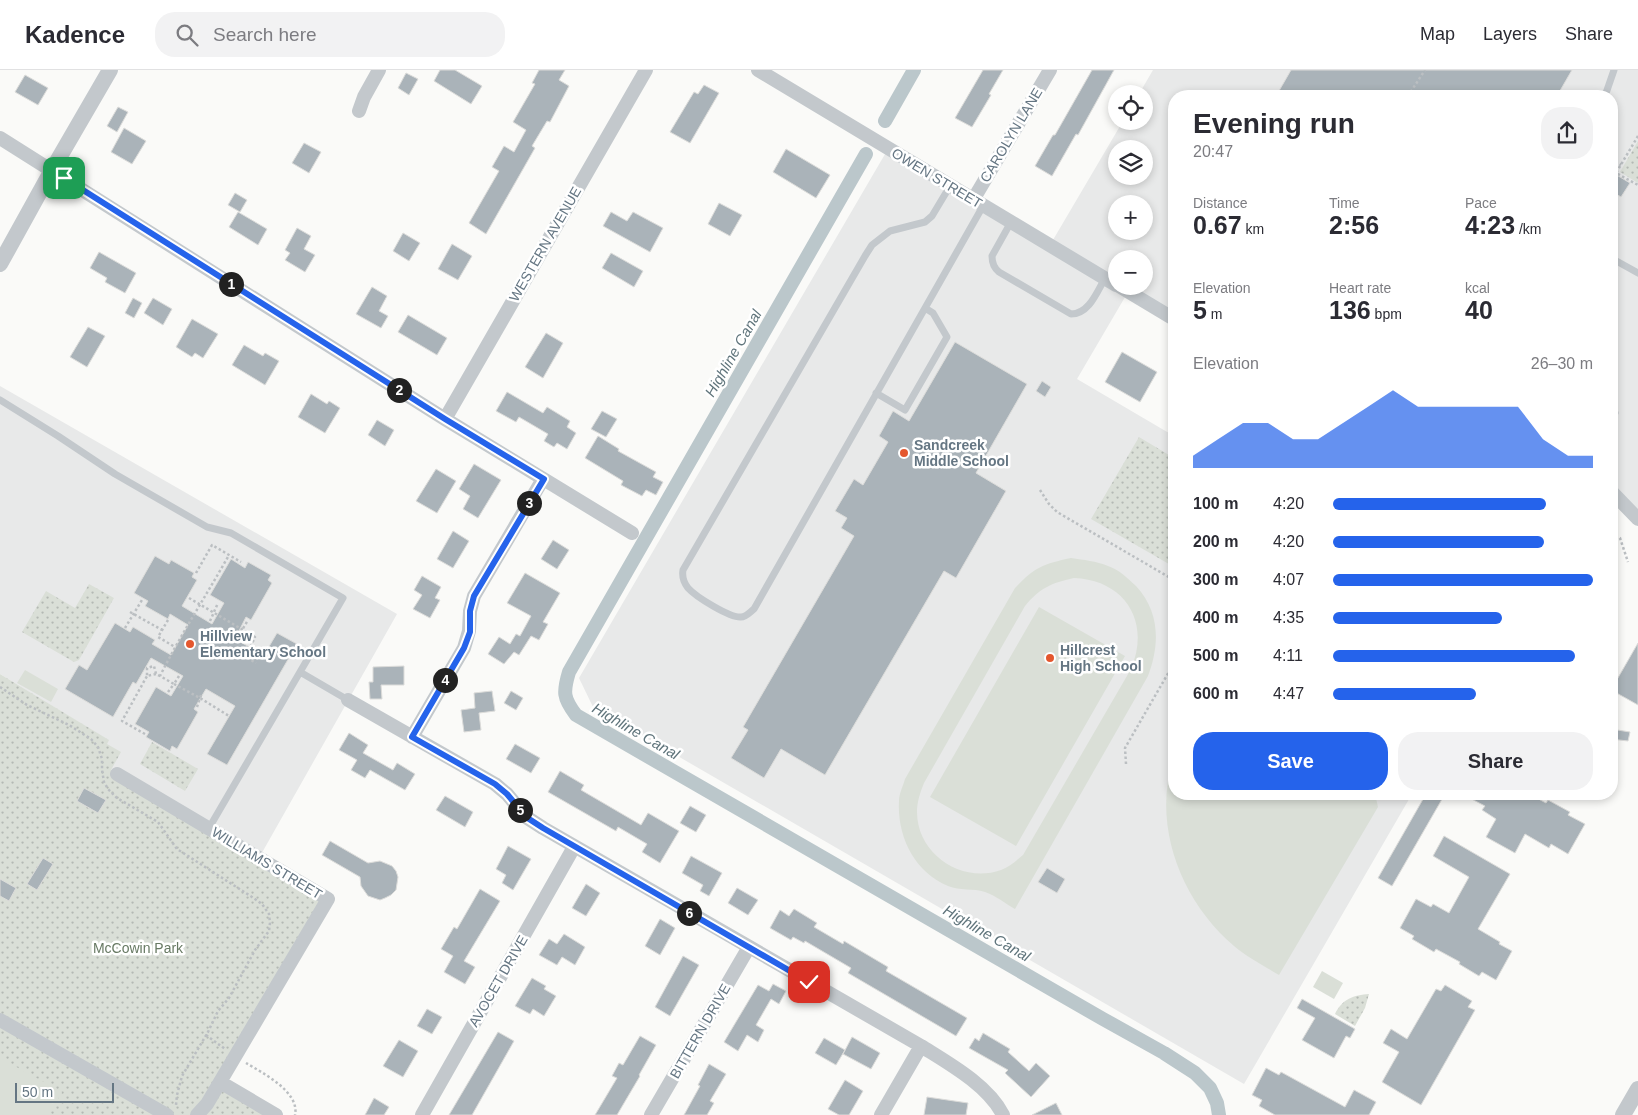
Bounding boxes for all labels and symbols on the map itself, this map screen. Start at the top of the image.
street label: CAROLYN LANE [977,85,1045,185]
street label: OWEN STREET [889,145,986,212]
pin [43,157,85,199]
street label: WESTERN AVENUE [506,184,584,304]
pin: 1 [218,272,244,296]
water label: Highline Canal [701,306,765,399]
pin: 2 [386,378,412,402]
place label: Sandcreek Middle School [914,437,1009,469]
marker: Sandcreek Middle School [898,447,910,459]
pin: 3 [516,490,542,516]
place label: Hillview Elementary School [200,628,326,660]
marker: Hillview Elementary School [184,638,196,650]
place label: Hillcrest High School [1060,642,1142,674]
marker: Hillcrest High School [1044,652,1056,664]
pin: 4 [432,668,458,692]
water label: Highline Canal [590,699,683,763]
pin: 5 [508,798,532,822]
street label: WILLIAMS STREET [209,824,326,903]
pin: 6 [676,900,702,926]
water label: Highline Canal [941,901,1034,965]
street label: AVOCET DRIVE [465,932,531,1030]
park label: McCowin Park [93,940,184,956]
pin [788,961,830,1003]
street label: BITTERN DRIVE [666,981,734,1081]
scale bar [15,1080,114,1103]

